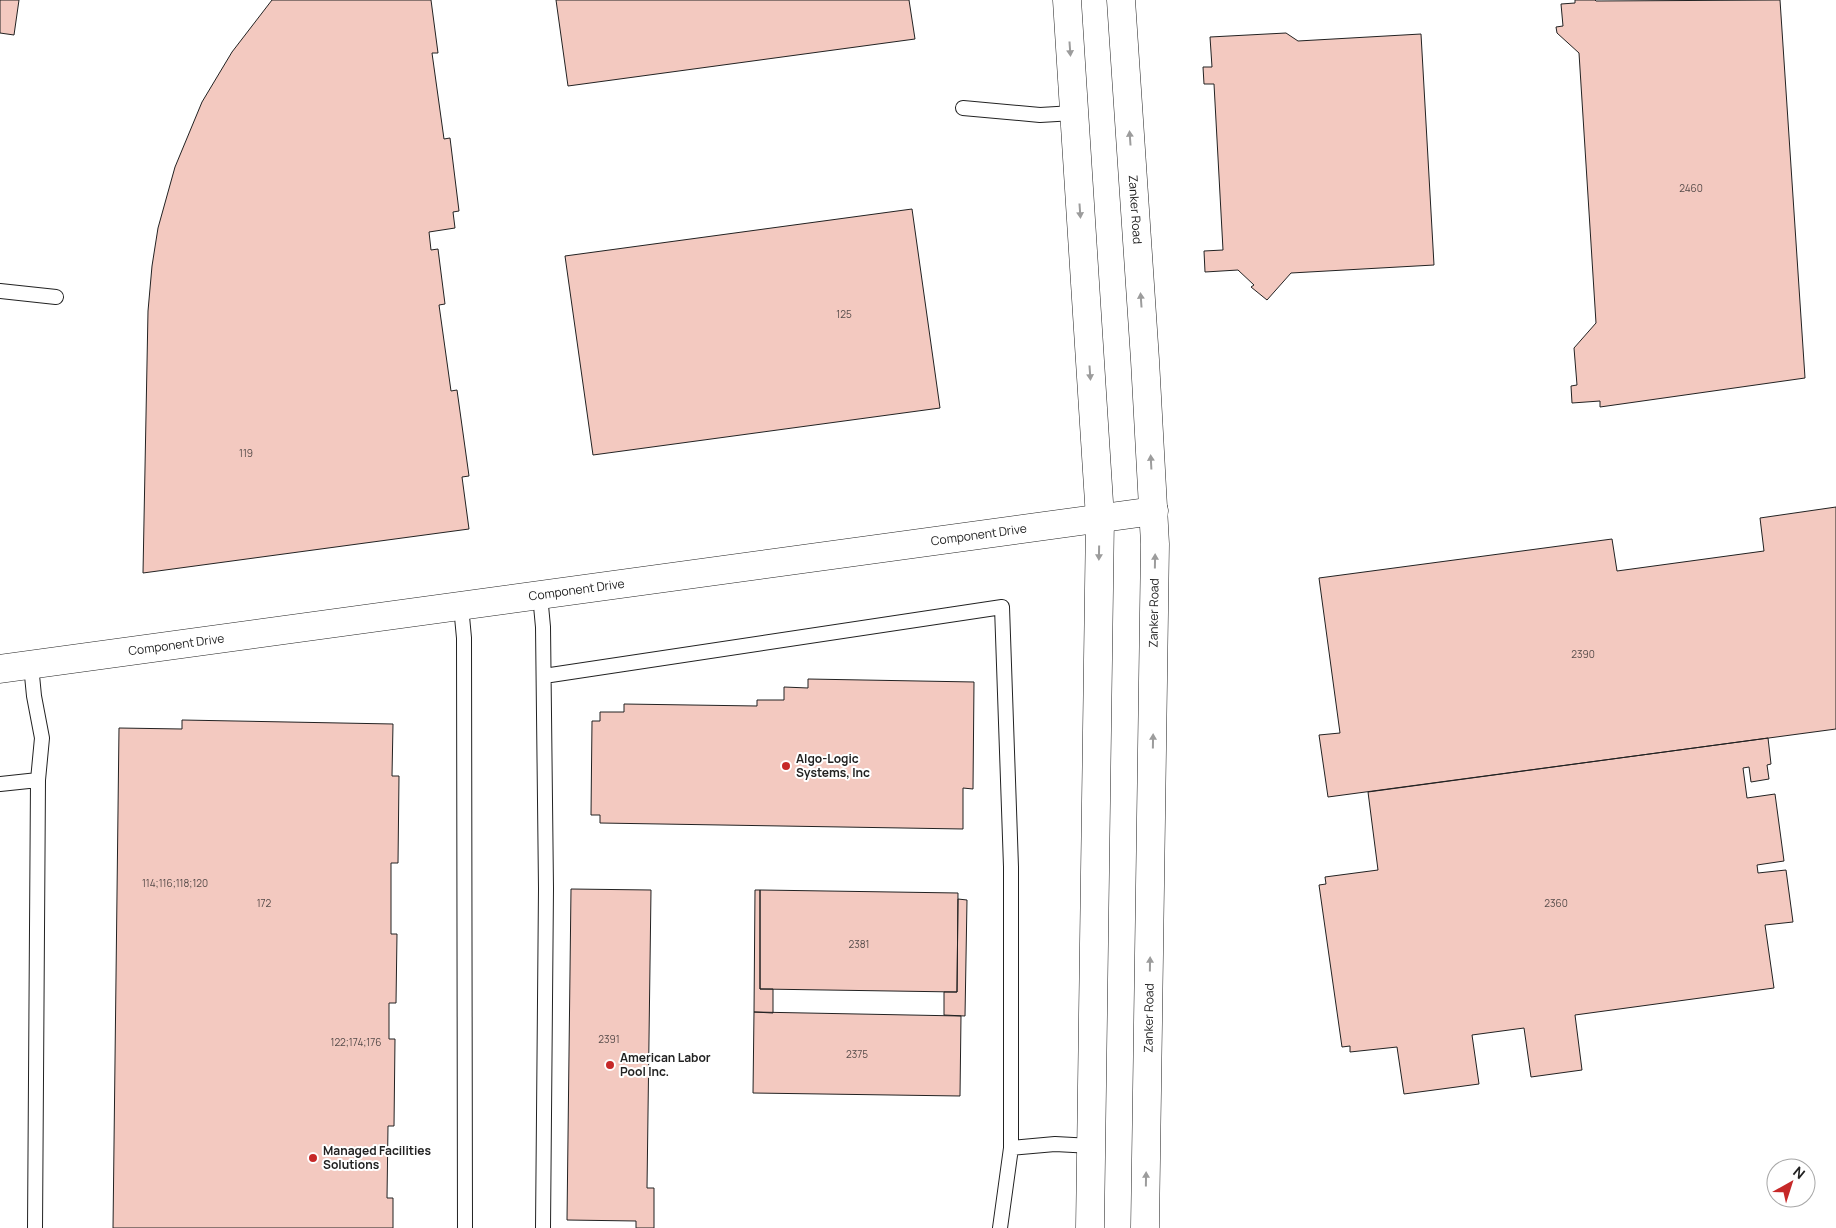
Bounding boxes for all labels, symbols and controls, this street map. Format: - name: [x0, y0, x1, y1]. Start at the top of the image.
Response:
- one-way arrow: [1066, 41, 1074, 57]
- one-way arrow: [1126, 130, 1134, 146]
- street label: Zanker Road: [1125, 174, 1146, 245]
- house number: 2460: [1679, 181, 1703, 195]
- one-way arrow: [1076, 203, 1084, 219]
- one-way arrow: [1136, 292, 1144, 308]
- house number: 125: [836, 307, 852, 321]
- one-way arrow: [1087, 365, 1095, 381]
- house number: 119: [239, 446, 253, 460]
- one-way arrow: [1146, 454, 1154, 470]
- street label: Component Drive: [930, 520, 1028, 549]
- one-way arrow: [1095, 545, 1103, 561]
- one-way arrow: [1151, 553, 1159, 569]
- street label: Component Drive: [528, 575, 626, 605]
- street label: Zanker Road: [1144, 578, 1163, 648]
- street label: Component Drive: [127, 629, 225, 659]
- house number: 2390: [1571, 647, 1595, 661]
- one-way arrow: [1149, 733, 1157, 749]
- place label: Algo-Logic Systems, Inc: [796, 750, 870, 781]
- marker: Algo-Logic Systems, Inc: [780, 760, 792, 772]
- house number: 114;116;118;120: [142, 876, 208, 890]
- house number: 172: [257, 896, 272, 910]
- house number: 2360: [1544, 896, 1568, 910]
- house number: 2381: [849, 937, 869, 951]
- one-way arrow: [1146, 956, 1154, 972]
- street label: Zanker Road: [1139, 983, 1158, 1053]
- house number: 2391: [598, 1032, 620, 1046]
- house number: 122;174;176: [331, 1035, 381, 1049]
- house number: 2375: [846, 1047, 868, 1061]
- place label: American Labor Pool Inc.: [620, 1049, 711, 1080]
- marker: American Labor Pool Inc.: [604, 1059, 616, 1071]
- place label: Managed Facilities Solutions: [323, 1142, 432, 1173]
- marker: Managed Facilities Solutions: [307, 1152, 319, 1164]
- north arrow: [1766, 1158, 1816, 1208]
- text: N: [1790, 1162, 1809, 1183]
- one-way arrow: [1142, 1171, 1150, 1187]

